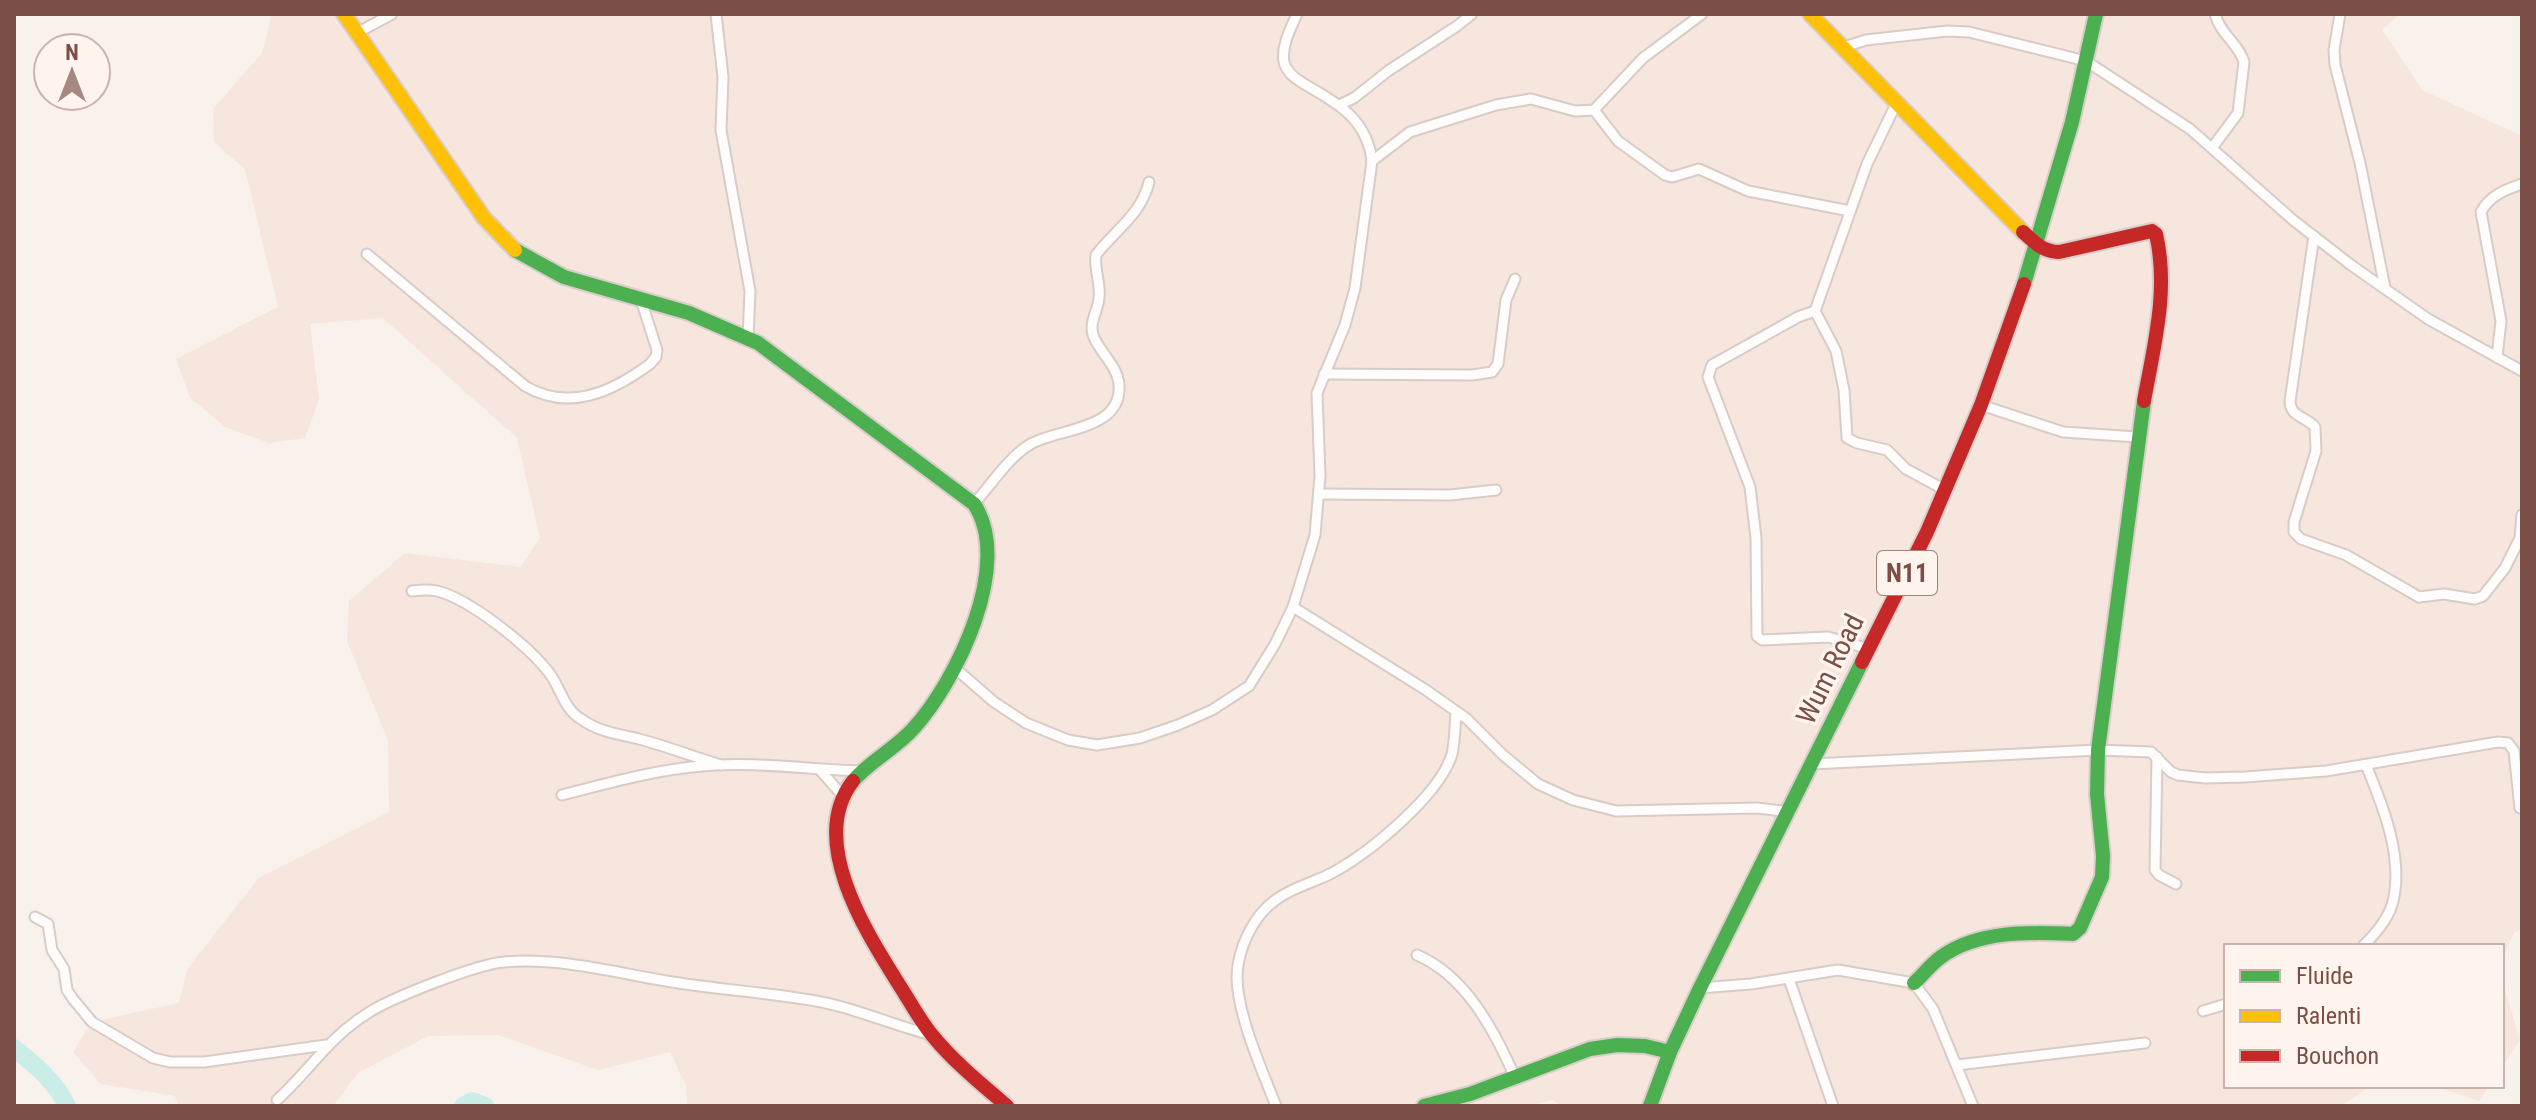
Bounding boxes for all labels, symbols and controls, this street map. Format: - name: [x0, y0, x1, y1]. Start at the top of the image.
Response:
- north arrow: [32, 32, 112, 112]
- text: N: [65, 40, 79, 65]
- road number: N11: [1877, 551, 1937, 595]
- street label: Wum Road: [1789, 609, 1871, 729]
- legend: [2224, 944, 2504, 1088]
- text: Fluide: [2296, 962, 2353, 990]
- text: Ralenti: [2296, 1002, 2361, 1030]
- text: Bouchon: [2296, 1042, 2379, 1070]

